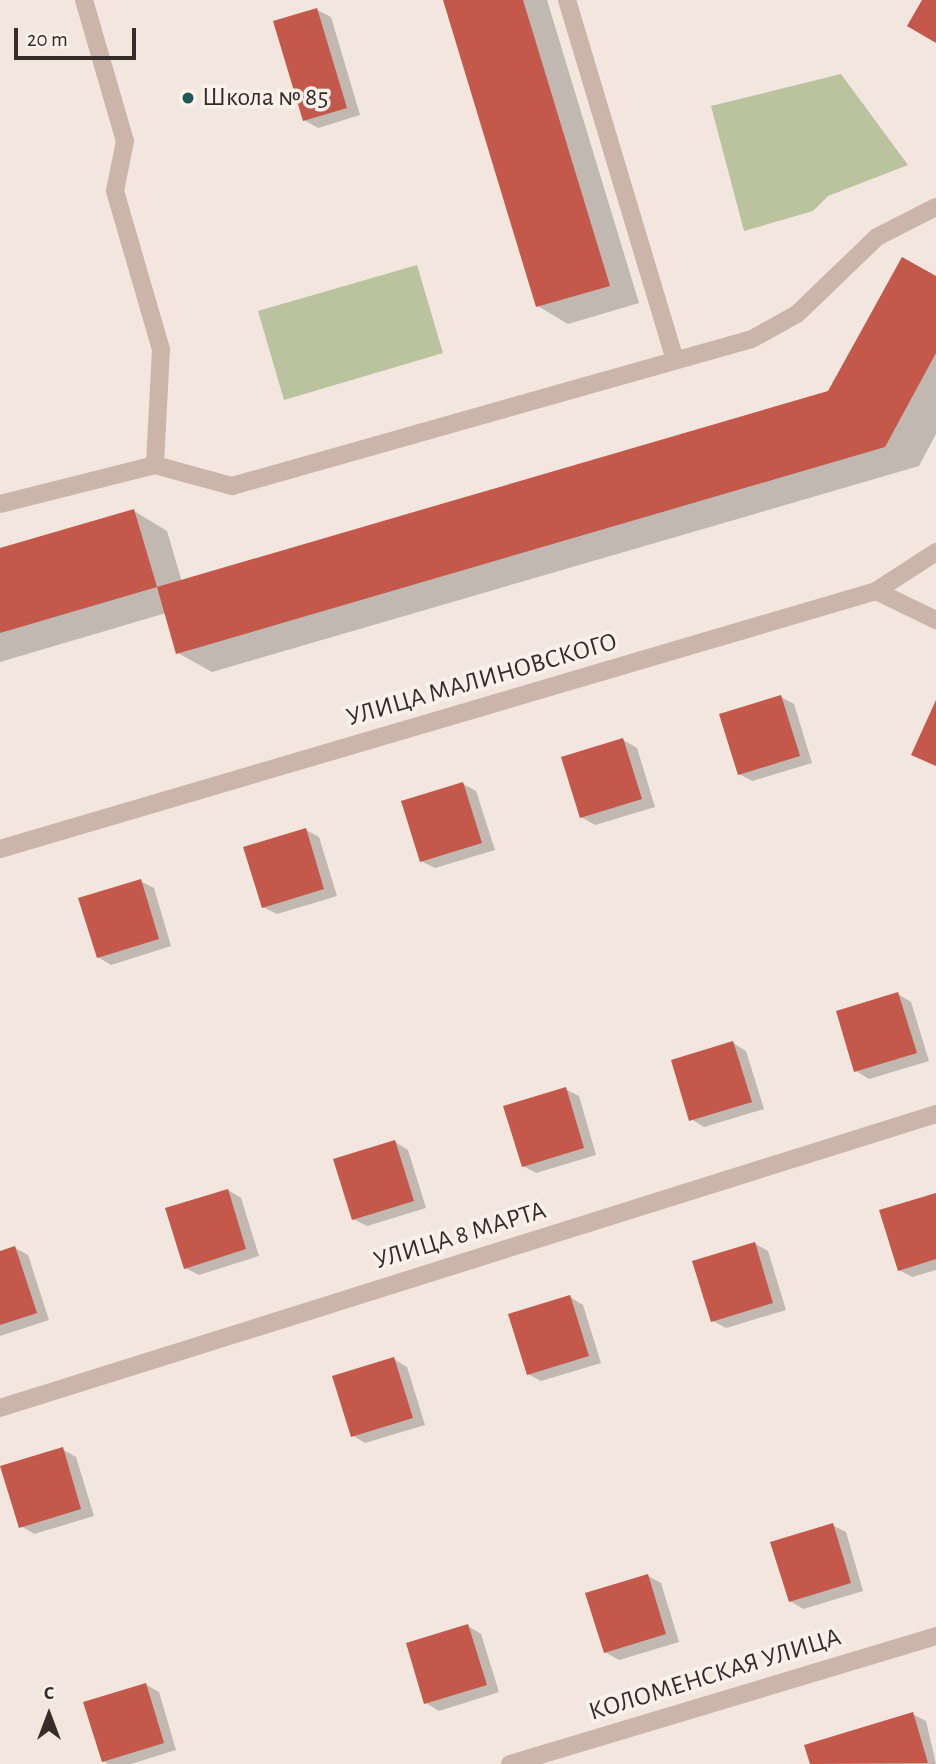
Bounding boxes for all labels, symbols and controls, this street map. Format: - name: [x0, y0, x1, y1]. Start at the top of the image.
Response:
- scale bar: [18, 14, 140, 58]
- text: 20 m: [27, 29, 68, 50]
- place label: Школа № 85: [202, 82, 328, 114]
- marker: Школа № 85: [180, 90, 196, 106]
- street label: УЛИЦА МАЛИНОВСКОГО: [343, 626, 621, 734]
- street label: УЛИЦА 8 МАРТА: [370, 1195, 550, 1277]
- street label: КОЛОМЕНСКАЯ УЛИЦА: [585, 1622, 845, 1728]
- north arrow: [14, 1680, 84, 1750]
- text: С: [44, 1684, 54, 1703]

